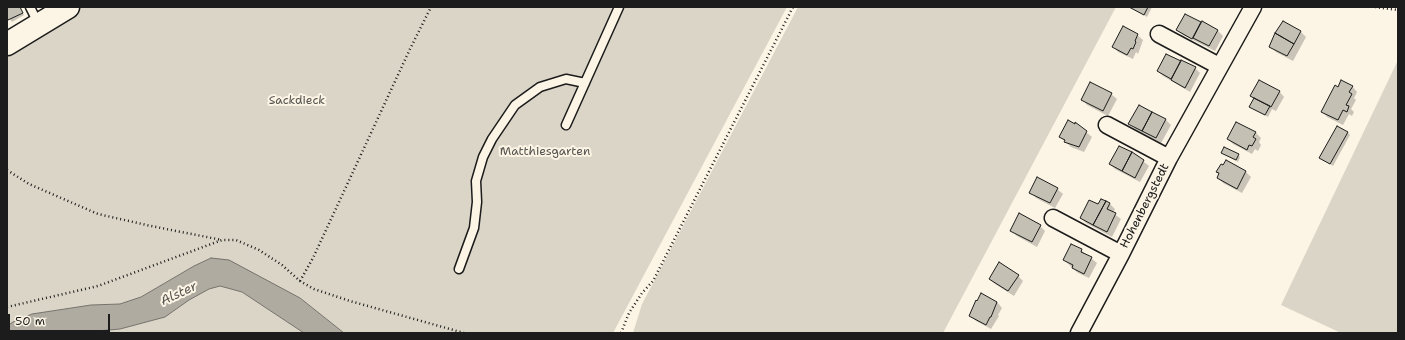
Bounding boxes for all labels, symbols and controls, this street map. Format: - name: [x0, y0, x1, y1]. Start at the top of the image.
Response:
- park label: Sackdieck: [269, 94, 325, 108]
- park label: Matthiesgarten: [500, 145, 590, 159]
- street label: Hohenbergstedt: [1117, 161, 1173, 251]
- water label: Alster: [158, 279, 200, 309]
- scale bar: [10, 306, 112, 332]
- text: 50 m: [15, 313, 45, 329]

